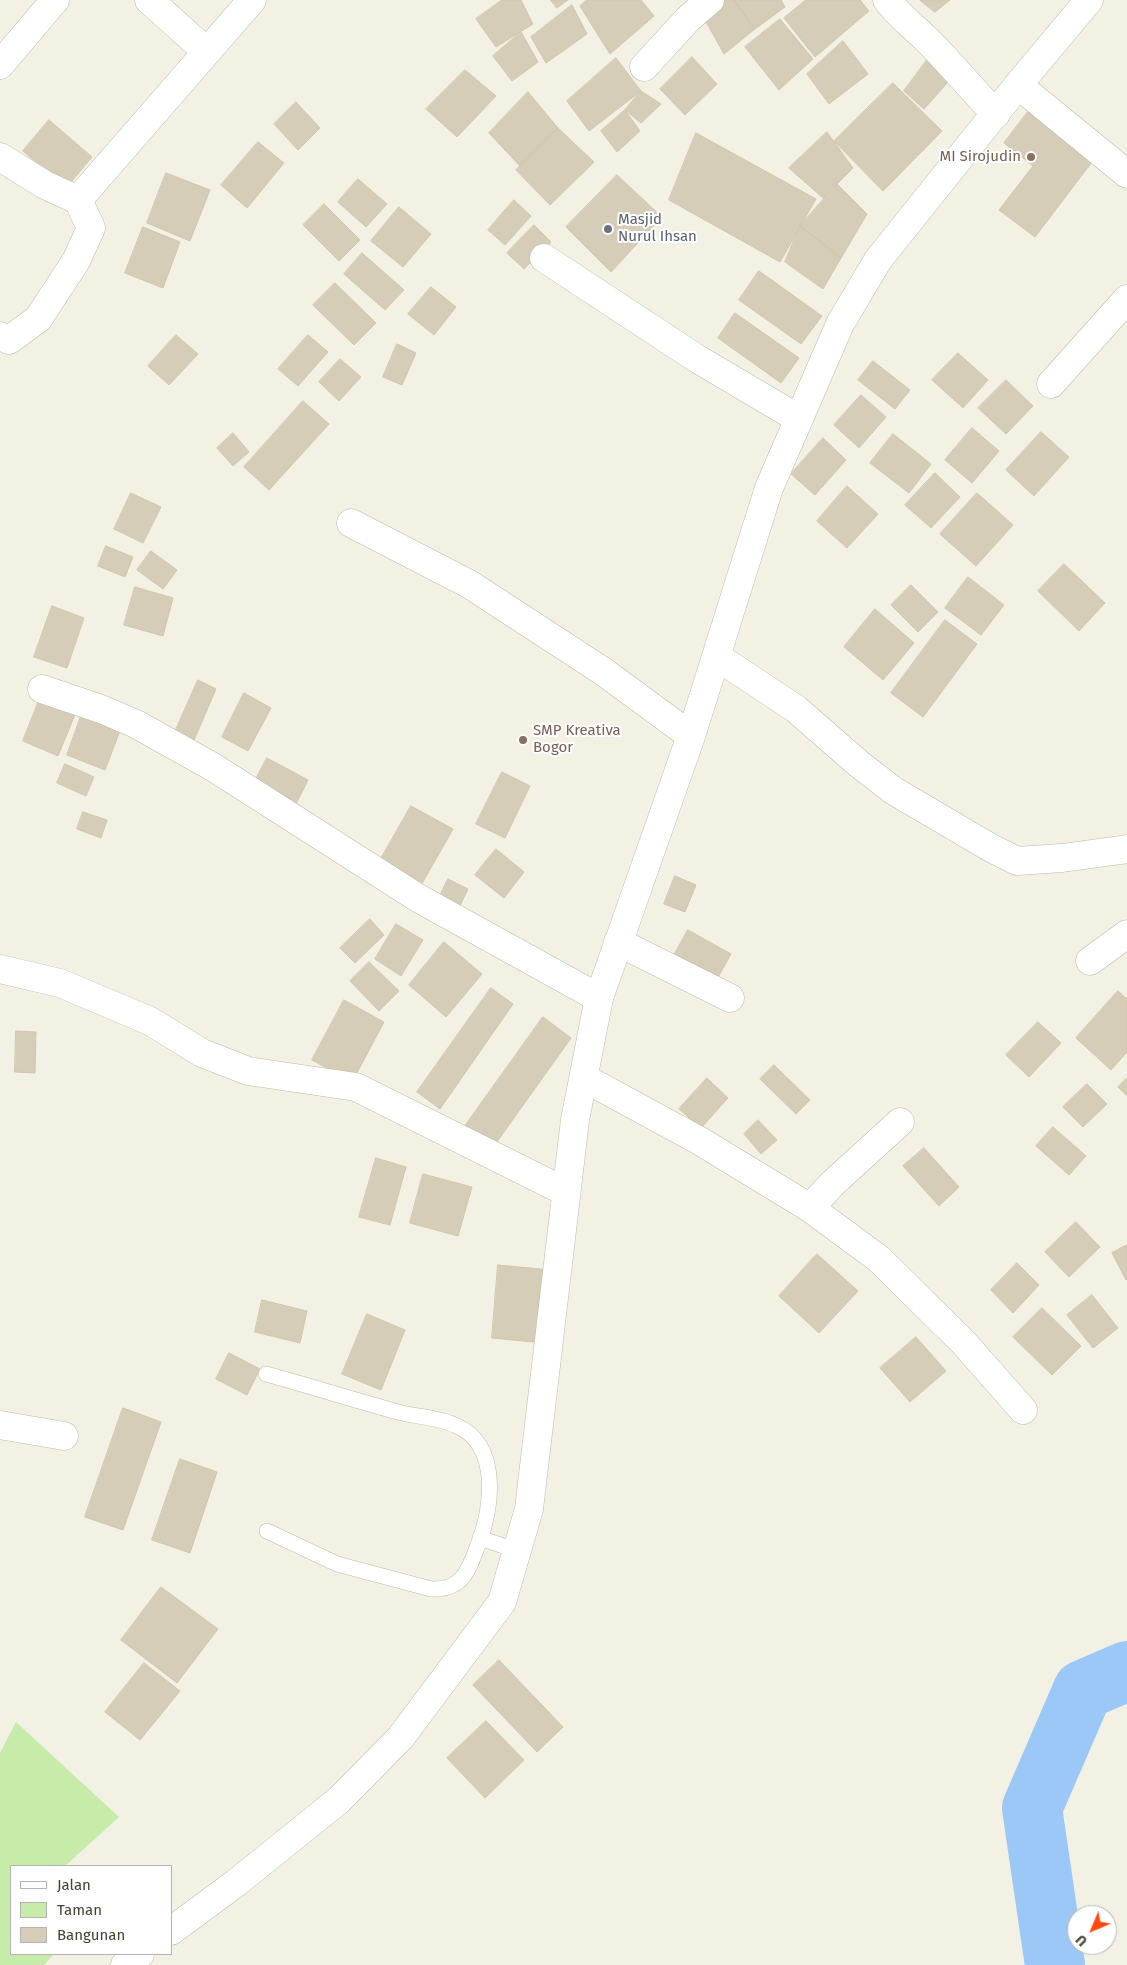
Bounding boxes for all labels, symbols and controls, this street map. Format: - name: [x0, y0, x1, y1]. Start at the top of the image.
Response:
- place label: MI Sirojudin: [940, 148, 1021, 166]
- marker: MI Sirojudin: [1025, 151, 1037, 163]
- place label: Masjid Nurul Ihsan: [618, 211, 697, 246]
- marker: Masjid Nurul Ihsan: [602, 223, 614, 235]
- place label: SMP Kreativa Bogor: [533, 722, 621, 757]
- marker: SMP Kreativa Bogor: [517, 734, 529, 746]
- legend: [10, 1865, 172, 1955]
- text: Jalan: [57, 1876, 91, 1894]
- text: Taman: [57, 1901, 102, 1919]
- north arrow: [1067, 1905, 1117, 1955]
- text: Bangunan: [57, 1926, 125, 1944]
- text: U: [1073, 1931, 1091, 1949]

